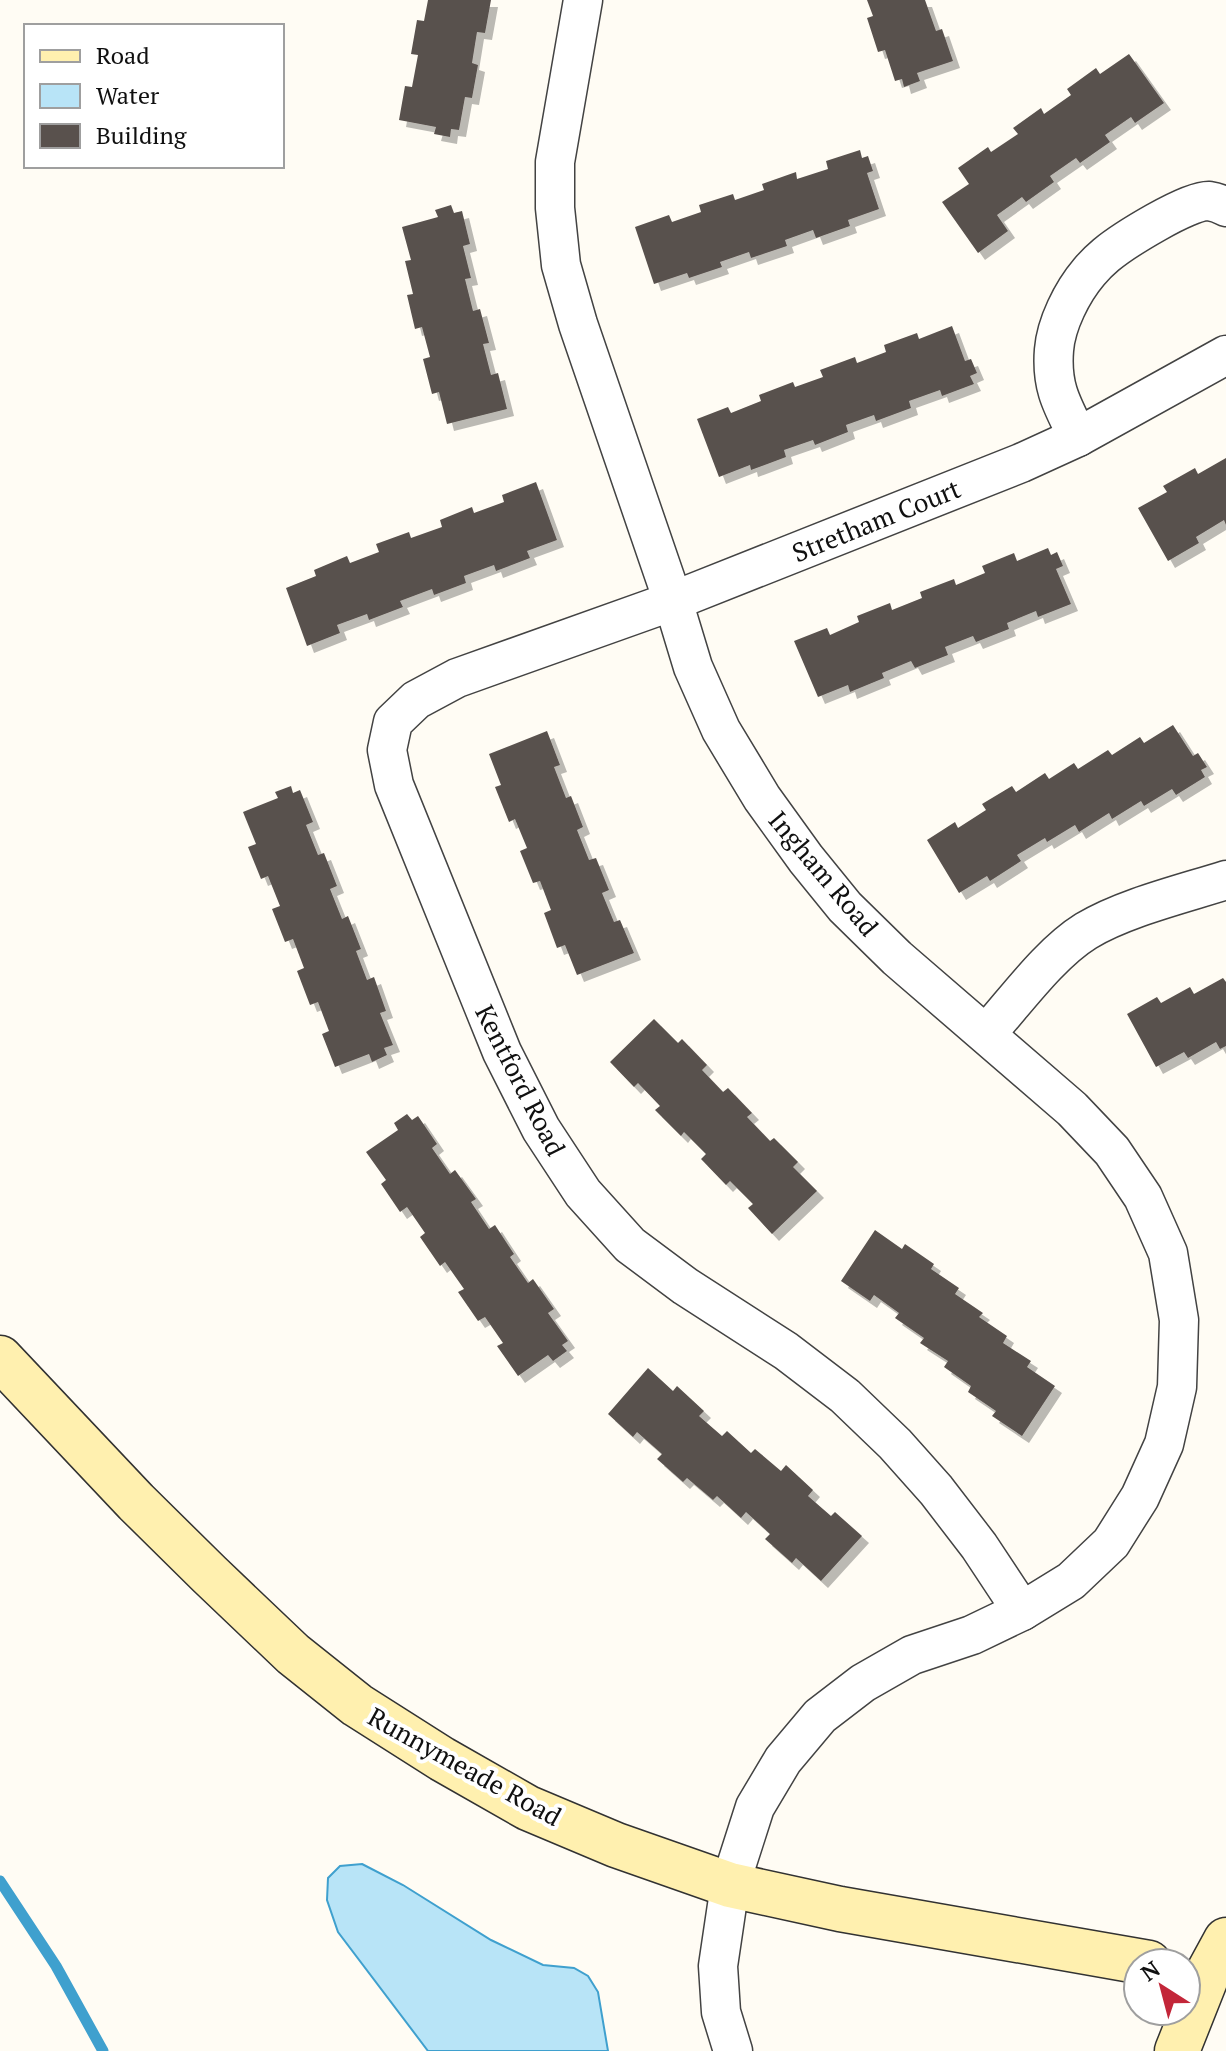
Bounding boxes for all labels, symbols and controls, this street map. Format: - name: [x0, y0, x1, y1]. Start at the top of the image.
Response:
- legend: [24, 24, 284, 168]
- text: Road: [96, 39, 150, 71]
- text: Water: [96, 79, 160, 111]
- text: Building: [96, 119, 187, 151]
- street label: Stretham Court: [787, 471, 965, 569]
- street label: Ingham Road: [762, 803, 886, 943]
- street label: Kentford Road: [468, 999, 574, 1161]
- street label: Runnymeade Road: [362, 1699, 568, 1833]
- north arrow: [1122, 1947, 1202, 2027]
- text: N: [1135, 1954, 1165, 1987]

